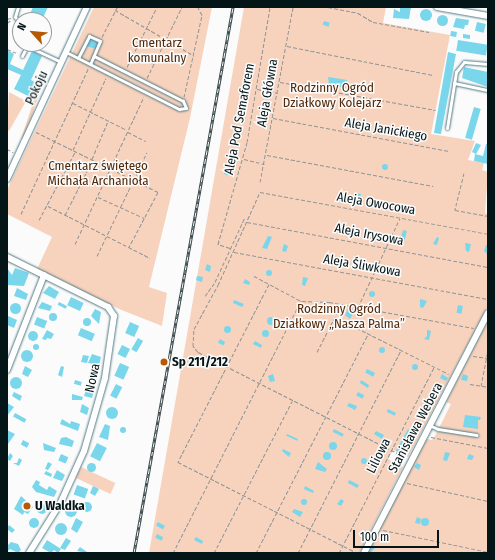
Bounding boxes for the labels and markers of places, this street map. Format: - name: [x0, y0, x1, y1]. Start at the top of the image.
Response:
- place label: Sp 211/212: [172, 354, 228, 370]
- marker: Sp 211/212: [159, 357, 169, 367]
- place label: U Waldka: [35, 498, 85, 514]
- marker: U Waldka: [22, 501, 32, 511]

